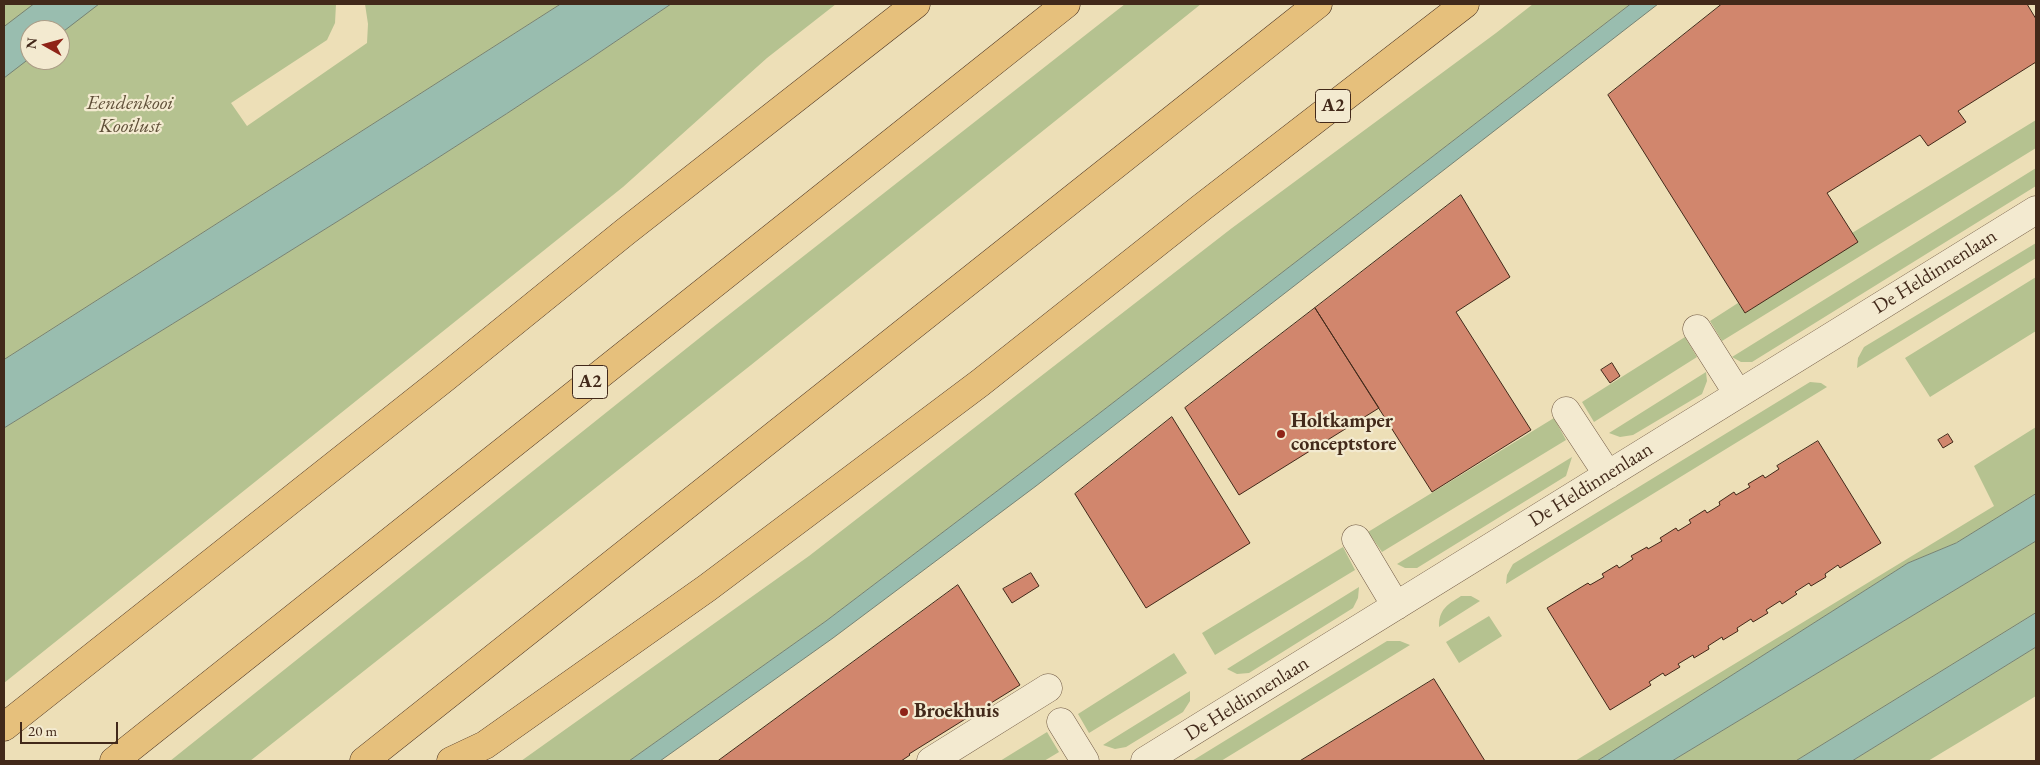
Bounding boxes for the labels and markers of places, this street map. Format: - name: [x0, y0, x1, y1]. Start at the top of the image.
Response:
- place label: Holtkamper conceptstore: [1291, 410, 1397, 457]
- marker: Holtkamper conceptstore: [1275, 428, 1287, 440]
- place label: Broekhuis: [914, 700, 999, 724]
- marker: Broekhuis: [898, 706, 910, 718]

